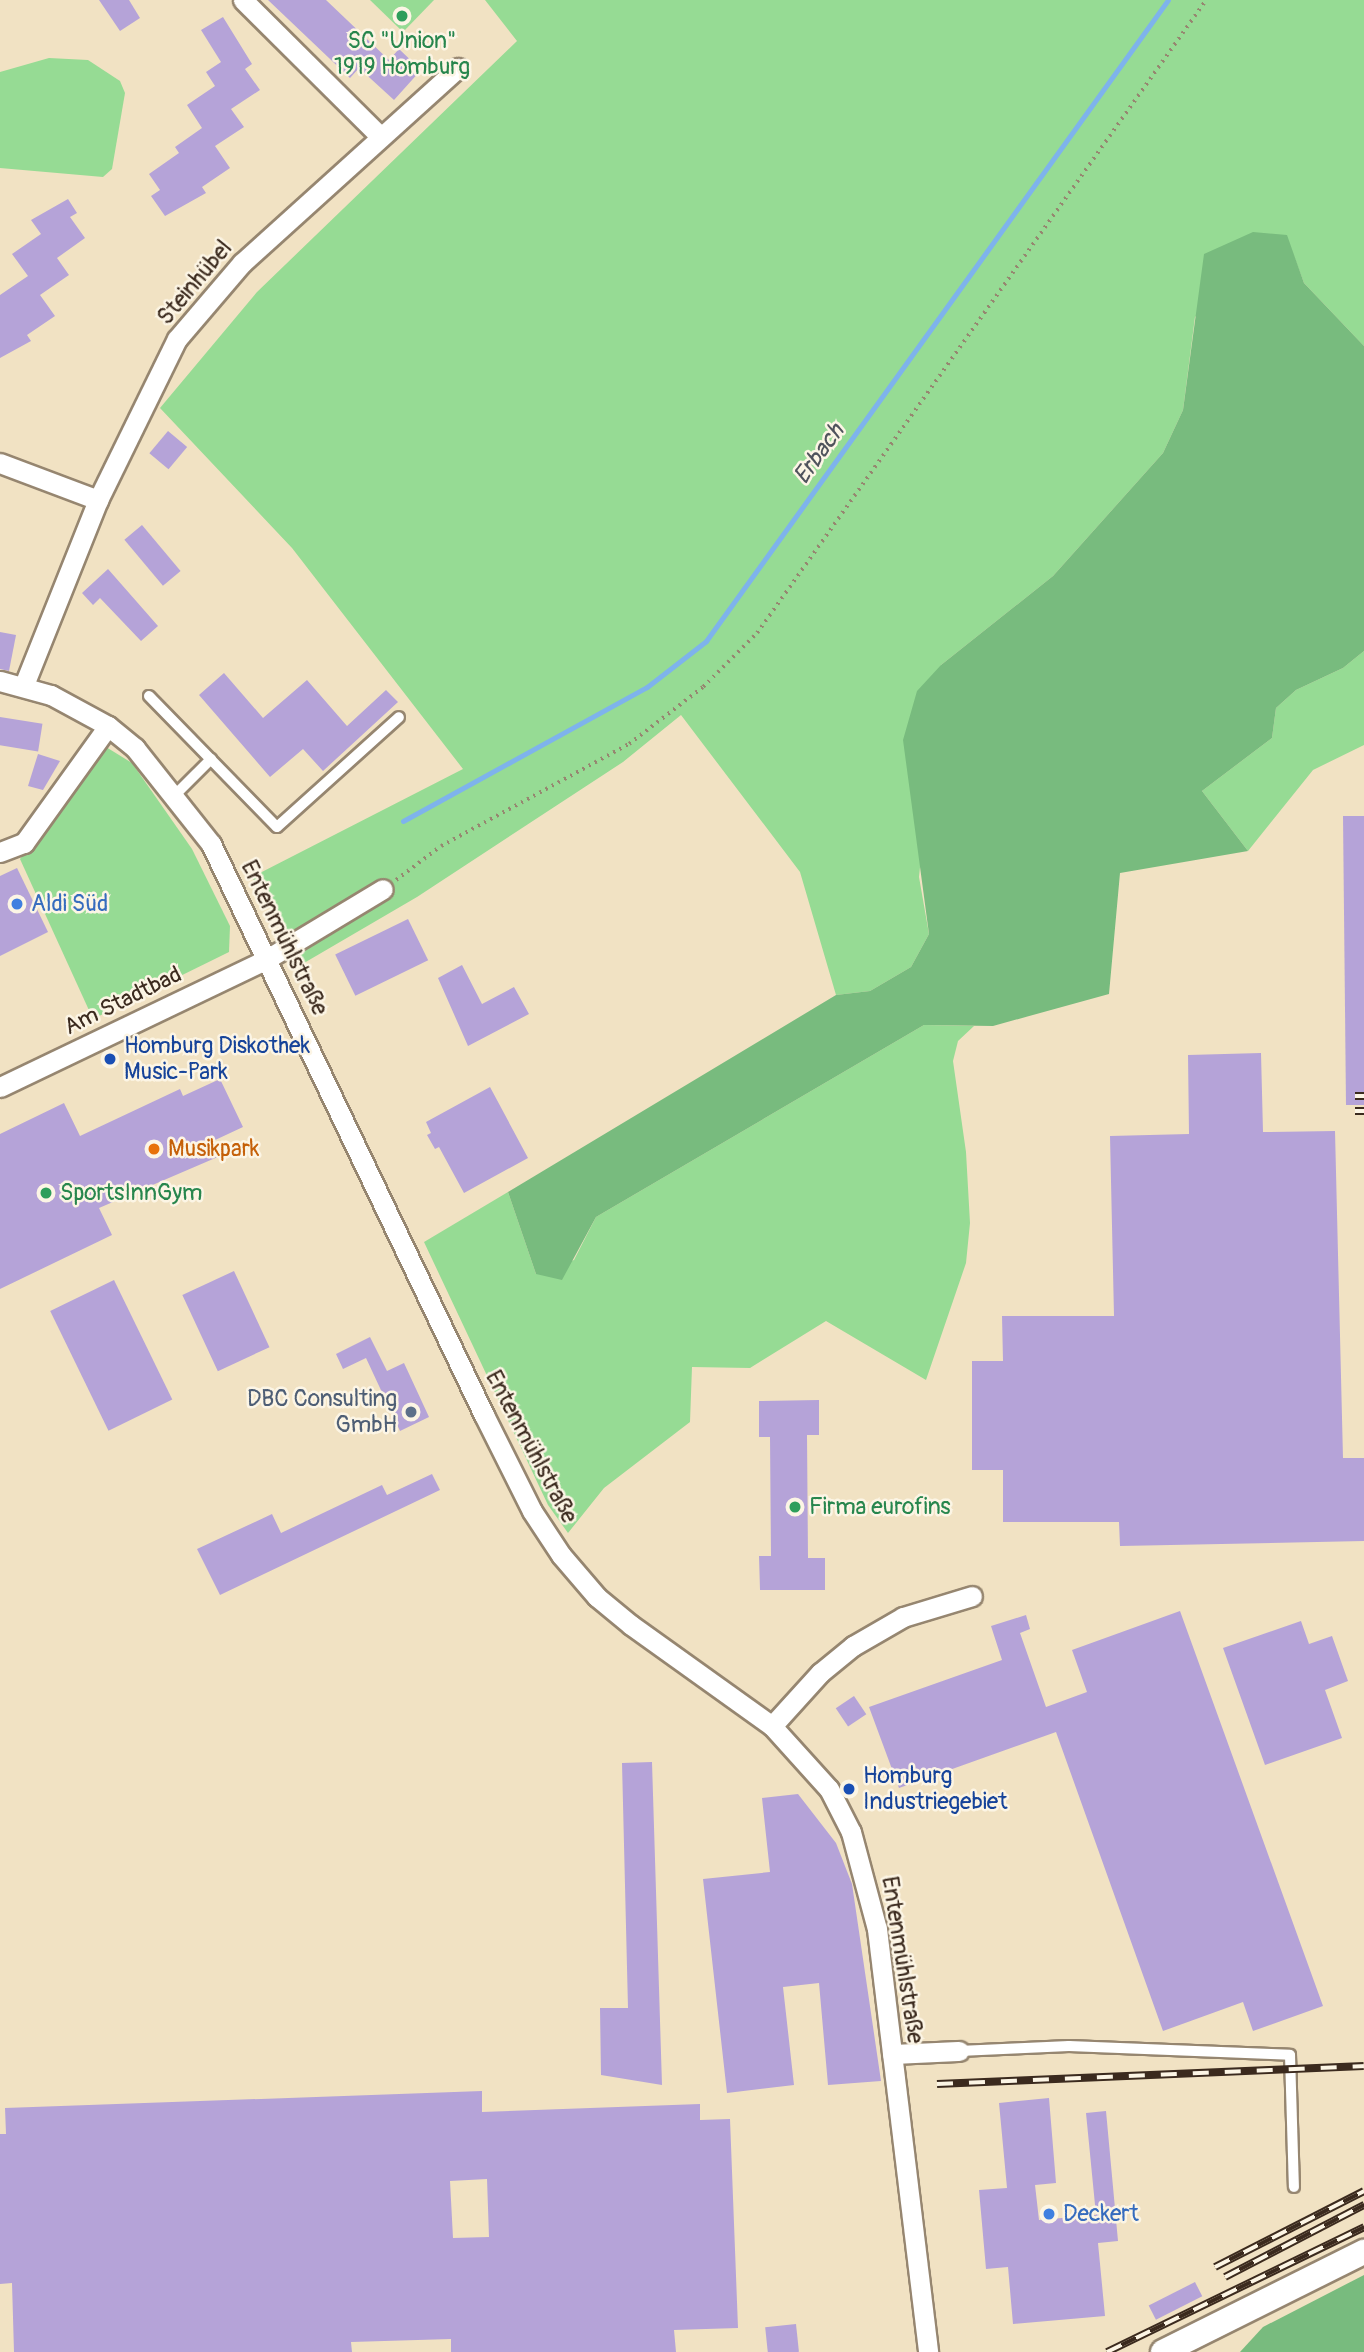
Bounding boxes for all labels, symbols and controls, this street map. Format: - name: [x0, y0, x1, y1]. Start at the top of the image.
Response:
- marker: SC "Union" 1919 Homburg: [394, 8, 410, 24]
- place label: SC "Union" 1919 Homburg: [334, 27, 470, 81]
- street label: Steinhübel: [152, 235, 238, 331]
- water label: Erbach: [788, 418, 850, 490]
- street label: Entenmühlstraße: [235, 856, 333, 1020]
- place label: Aldi Süd: [31, 890, 108, 918]
- marker: Aldi Süd: [9, 896, 25, 912]
- street label: Am Stadtbad: [60, 961, 186, 1041]
- place label: Homburg Diskothek Music-Park: [124, 1032, 310, 1086]
- marker: Homburg Diskothek Music-Park: [102, 1051, 118, 1067]
- place label: Musikpark: [168, 1135, 259, 1163]
- marker: Musikpark: [146, 1141, 162, 1157]
- place label: SportsInnGym: [60, 1179, 202, 1207]
- marker: SportsInnGym: [38, 1185, 54, 1201]
- street label: Entenmühlstraße: [479, 1366, 583, 1528]
- place label: DBC Consulting GmbH: [247, 1385, 397, 1439]
- marker: DBC Consulting GmbH: [403, 1404, 419, 1420]
- place label: Firma eurofins: [809, 1493, 951, 1521]
- marker: Firma eurofins: [787, 1499, 803, 1515]
- place label: Homburg Industriegebiet: [863, 1762, 1007, 1816]
- marker: Homburg Industriegebiet: [841, 1781, 857, 1797]
- street label: Entenmühlstraße: [875, 1874, 929, 2046]
- place label: Deckert: [1063, 2200, 1139, 2228]
- marker: Deckert: [1041, 2206, 1057, 2222]

